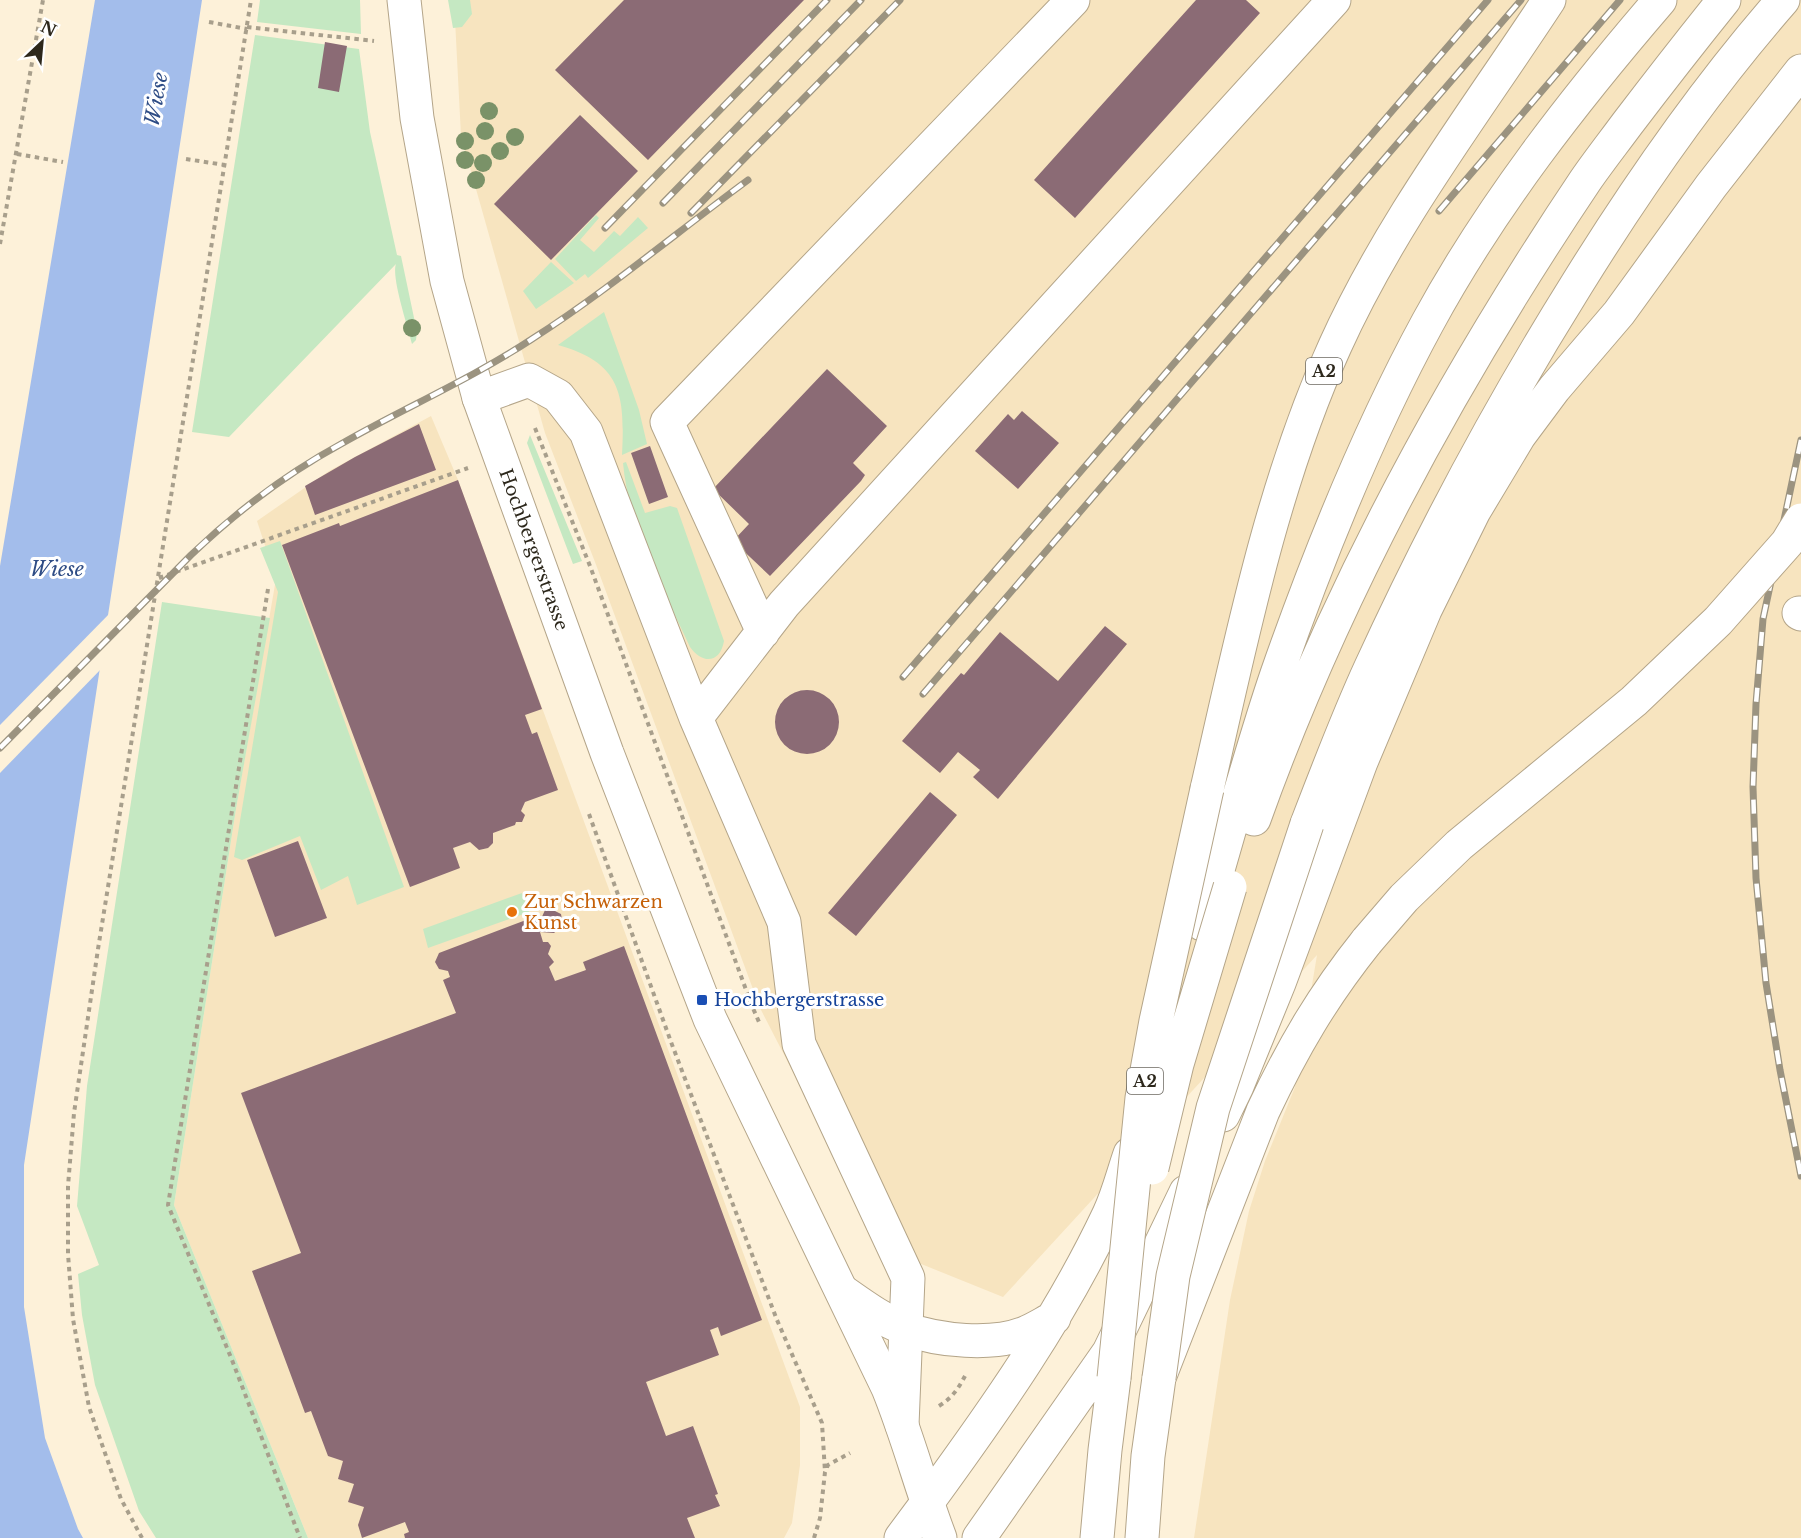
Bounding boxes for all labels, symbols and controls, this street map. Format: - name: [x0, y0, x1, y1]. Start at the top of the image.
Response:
- north arrow: [12, 12, 72, 72]
- text: N: [37, 16, 60, 41]
- water label: Wiese: [140, 70, 172, 128]
- road number: A2: [1306, 358, 1342, 384]
- street label: Hochbergerstrasse: [494, 466, 573, 634]
- water label: Wiese: [30, 557, 84, 581]
- place label: Zur Schwarzen Kunst: [524, 891, 663, 934]
- marker: Zur Schwarzen Kunst: [505, 905, 519, 919]
- place label: Hochbergerstrasse: [714, 989, 884, 1011]
- marker: Hochbergerstrasse: [695, 993, 709, 1007]
- road number: A2: [1127, 1068, 1163, 1094]

